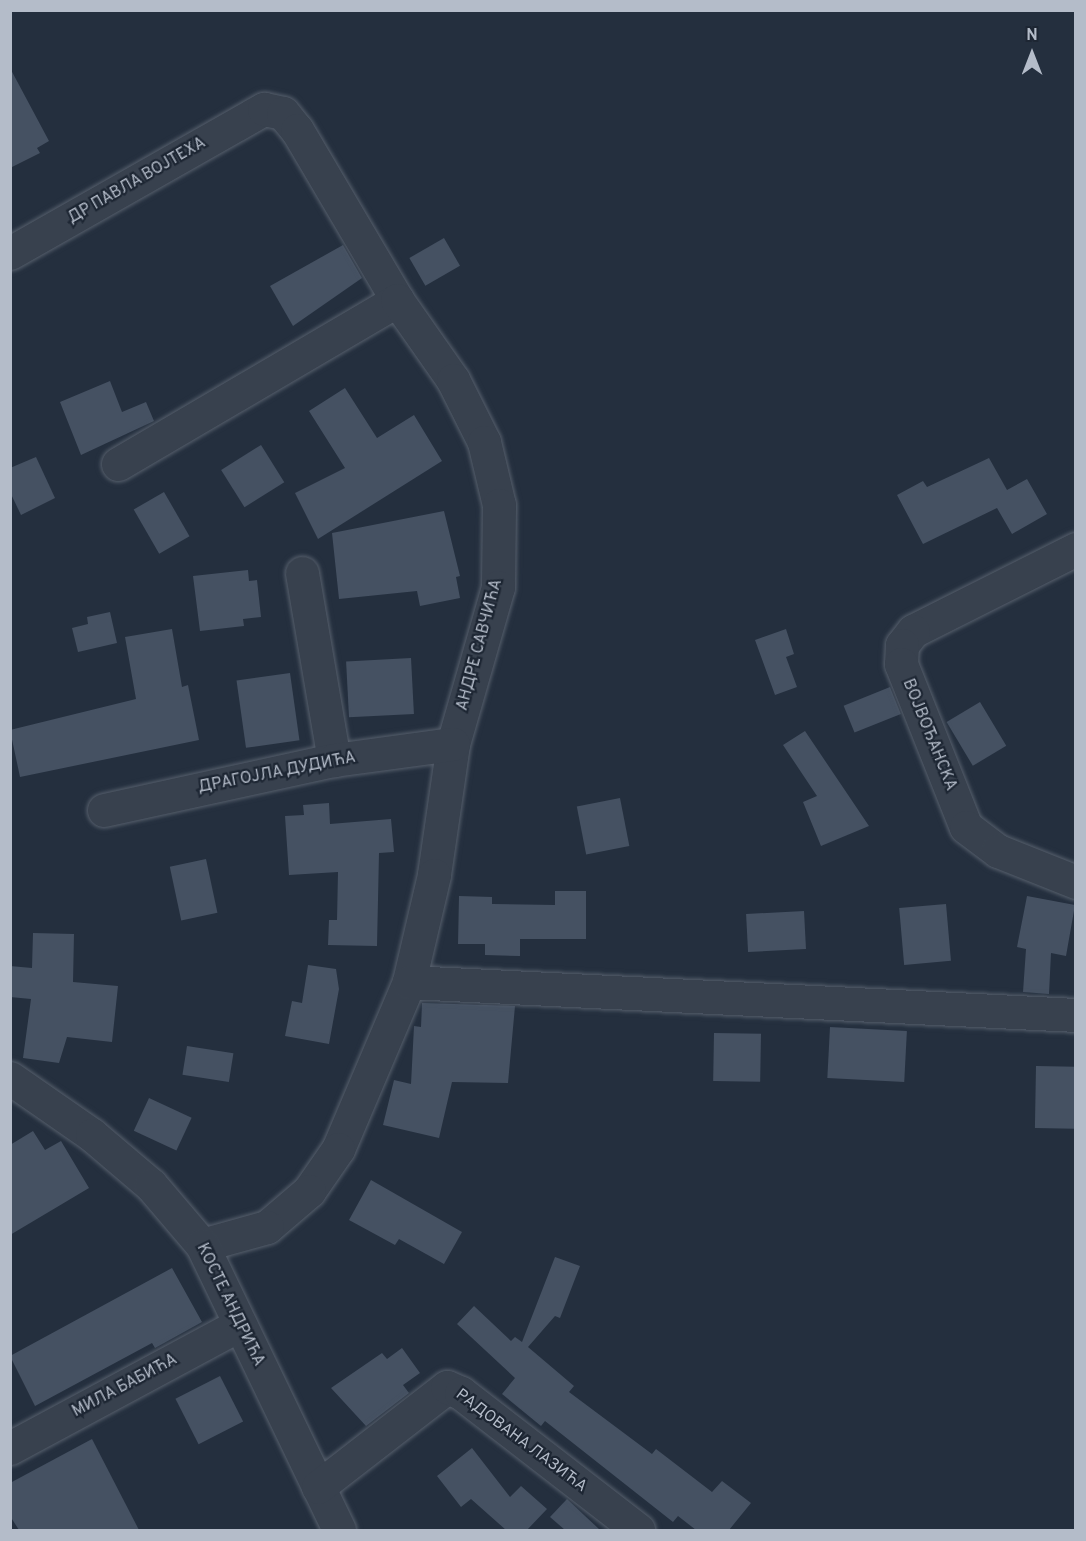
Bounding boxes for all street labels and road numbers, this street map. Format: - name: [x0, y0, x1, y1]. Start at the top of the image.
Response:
- street label: ДР ПАВЛА ВОЈТЕХА: [64, 134, 210, 228]
- street label: АНДРЕ САВЧИЋА: [453, 577, 507, 713]
- street label: ВОЈВОЂАНСКА: [898, 676, 960, 794]
- street label: ДРАГОЈЛА ДУДИЋА: [196, 748, 358, 798]
- street label: КОСТЕ АНДРИЋА: [192, 1240, 268, 1370]
- street label: МИЛА БАБИЋА: [69, 1350, 181, 1422]
- street label: РАДОВАНА ЛАЗИЋА: [451, 1385, 591, 1497]

